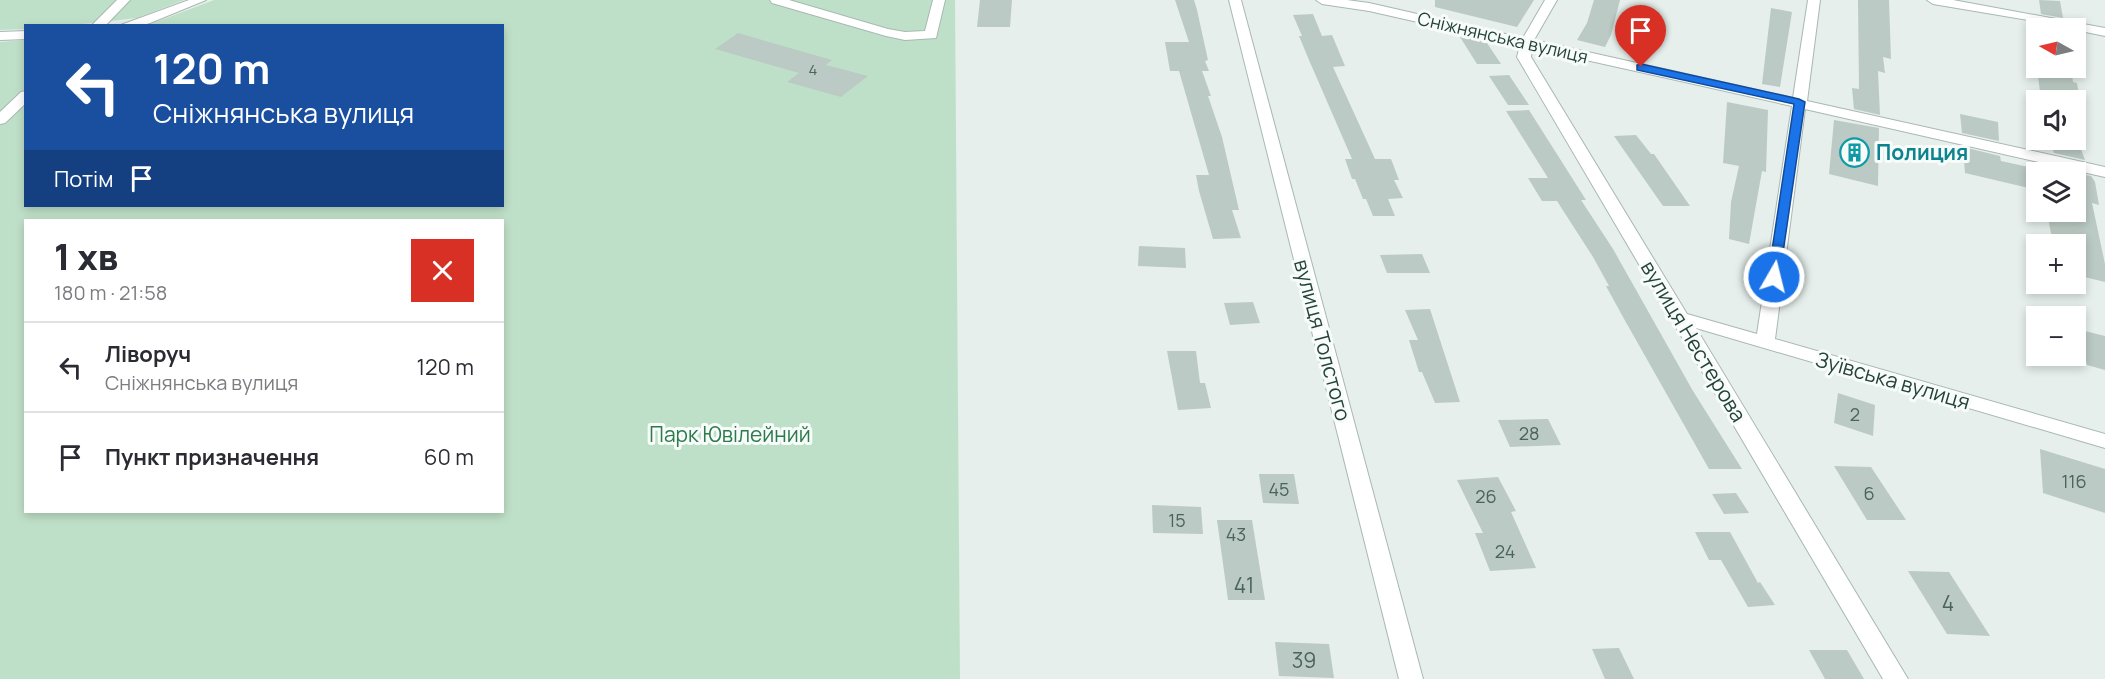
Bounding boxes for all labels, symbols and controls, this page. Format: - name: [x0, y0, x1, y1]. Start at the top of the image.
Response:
- pin: [1615, 5, 1666, 67]
- street label: Сніжнянська вулиця: [1415, 6, 1591, 68]
- icon: arrive: [1624, 14, 1657, 47]
- north arrow: [2026, 18, 2086, 78]
- map controls: [2026, 18, 2086, 366]
- text: 120 m: [153, 39, 270, 97]
- icon: left: [54, 48, 132, 126]
- house number: 4: [809, 59, 818, 80]
- button: sound: [2026, 90, 2086, 150]
- text: Сніжнянська вулиця: [153, 94, 414, 131]
- building icon: Полиция: [1839, 136, 1871, 168]
- place label: Полиция: [1876, 138, 1968, 166]
- icon: arrive: [125, 162, 158, 195]
- button: layers: [2026, 162, 2086, 222]
- text: Потім: [54, 164, 113, 194]
- text: 1 хв: [54, 232, 118, 281]
- button: +: [2026, 234, 2086, 294]
- button: close: [411, 239, 474, 302]
- position arrow: [1742, 245, 1806, 309]
- street label: вулиця Нестерова: [1635, 255, 1753, 427]
- street label: вулиця Толстого: [1288, 256, 1358, 424]
- text: 180 m · 21:58: [54, 279, 167, 306]
- button: −: [2026, 306, 2086, 366]
- text: Ліворуч: [105, 339, 191, 369]
- street label: Зуївська вулиця: [1813, 345, 1973, 415]
- icon: left: [54, 351, 87, 384]
- text: 120 m: [416, 352, 474, 382]
- text: Сніжнянська вулиця: [105, 369, 298, 396]
- house number: 2: [1850, 402, 1860, 426]
- park label: Парк Ювілейний: [649, 420, 811, 448]
- house number: 28: [1519, 421, 1539, 445]
- icon: arrive: [54, 441, 87, 474]
- text: Пункт призначення: [105, 442, 319, 472]
- text: 60 m: [424, 442, 474, 472]
- house number: 116: [2061, 469, 2087, 493]
- house number: 45: [1268, 477, 1290, 501]
- house number: 6: [1863, 481, 1875, 505]
- house number: 26: [1475, 484, 1497, 508]
- house number: 15: [1168, 508, 1186, 532]
- house number: 43: [1226, 522, 1246, 546]
- house number: 24: [1495, 539, 1515, 563]
- house number: 41: [1234, 571, 1254, 599]
- house number: 4: [1942, 589, 1954, 617]
- house number: 39: [1292, 646, 1316, 674]

